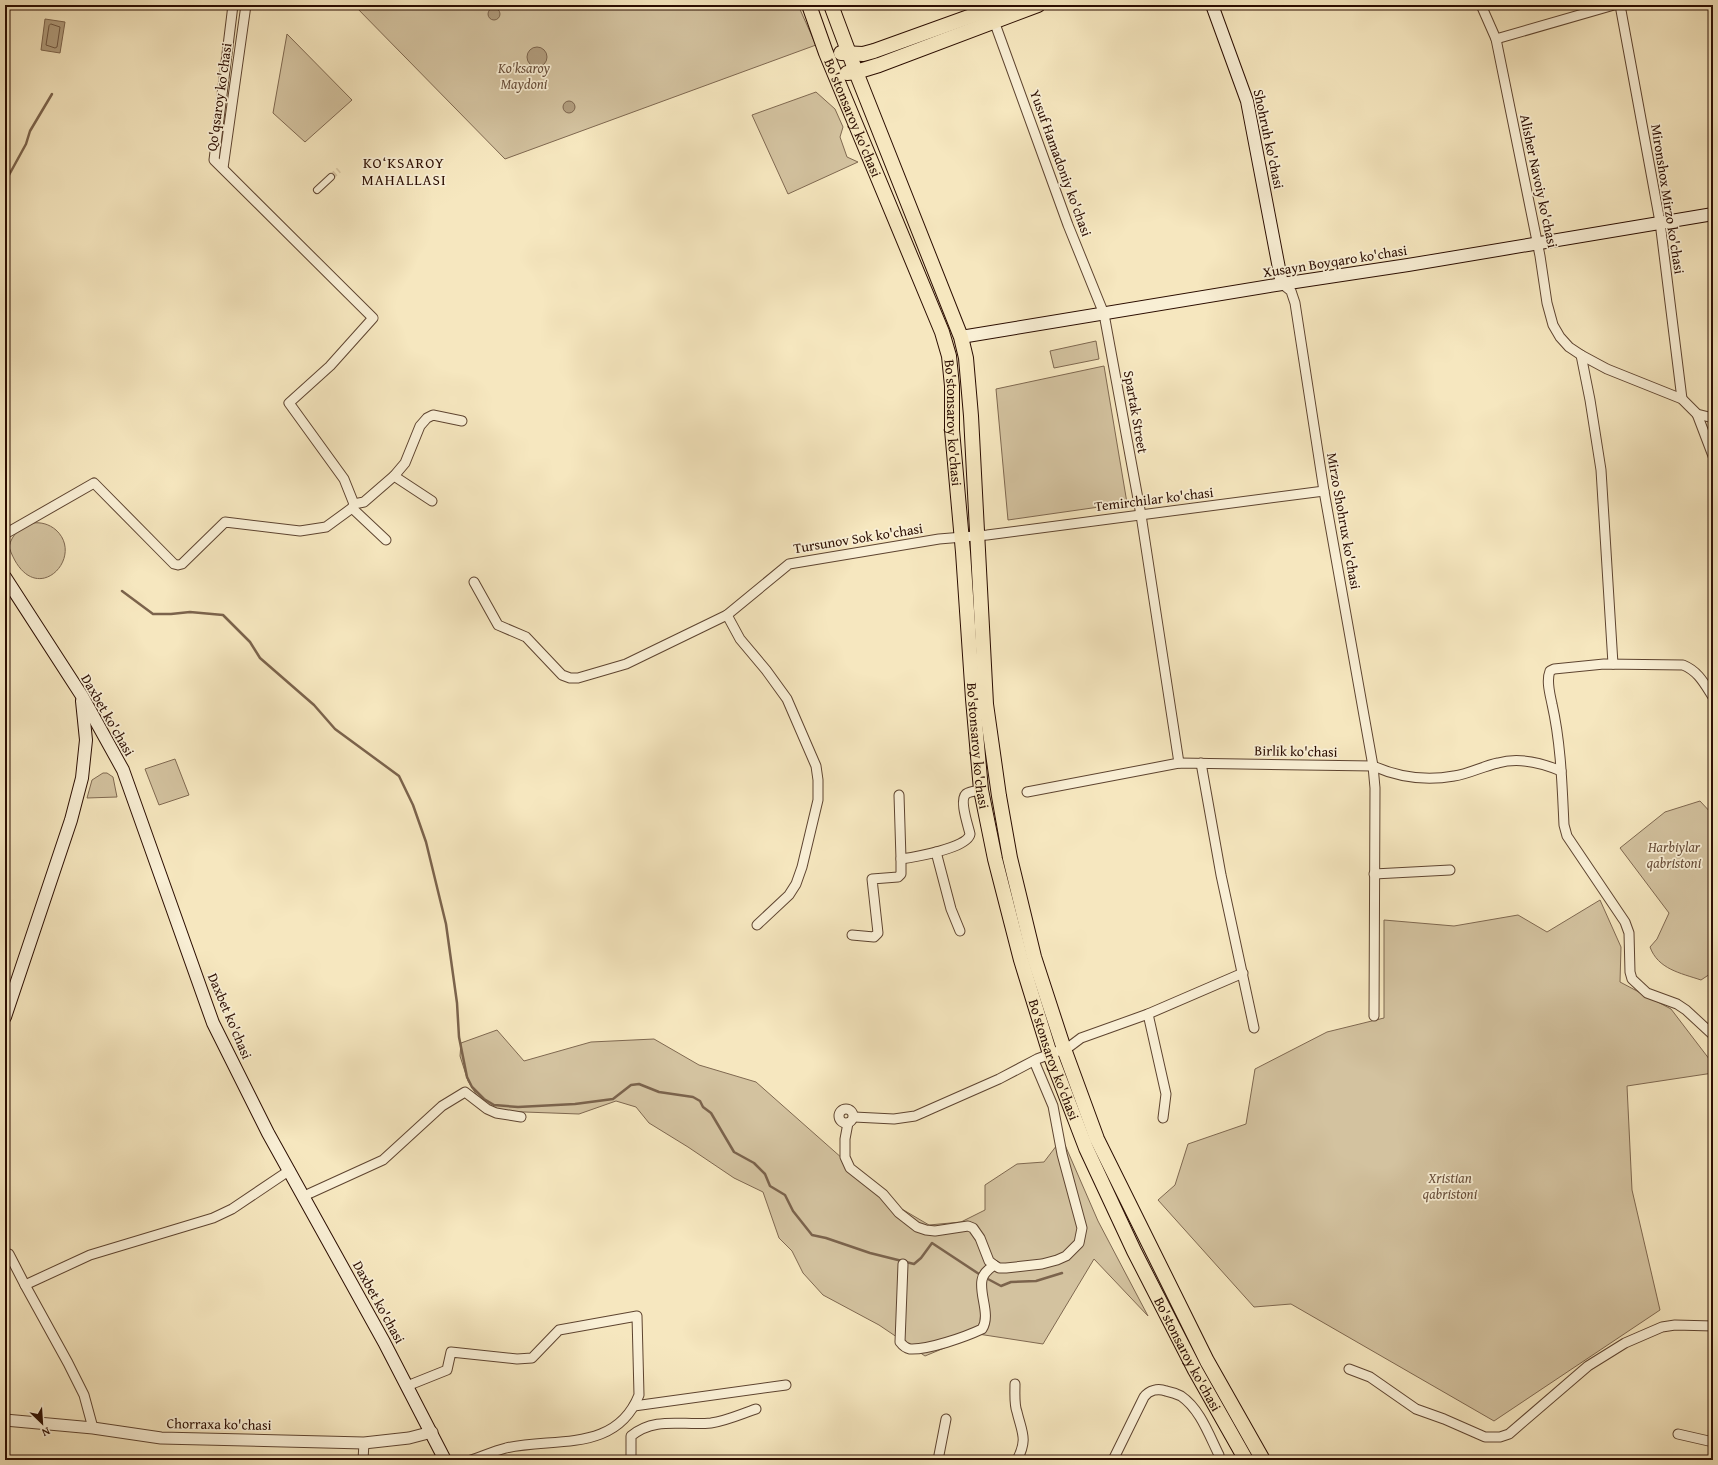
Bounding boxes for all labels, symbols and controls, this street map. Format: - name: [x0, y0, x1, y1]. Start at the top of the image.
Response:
- street label: Qo'qsaroy ko'chasi: [202, 42, 237, 152]
- street label: Bo'stonsaroy ko'chasi: [819, 55, 887, 180]
- park label: Ko'ksaroy Maydoni: [497, 58, 551, 94]
- street label: Yusuf Hamadoniy ko'chasi: [1025, 87, 1097, 239]
- street label: Shohruh ko'chasi: [1249, 87, 1289, 191]
- street label: Alisher Navoiy ko'chasi: [1515, 112, 1563, 250]
- street label: Mironshox Mirzo ko'chasi: [1646, 123, 1690, 275]
- district label: KO‘KSAROY MAHALLASI: [361, 152, 447, 190]
- street label: Xusayn Boyqaro ko'chasi: [1261, 240, 1409, 282]
- street label: Bo'stonsaroy ko'chasi: [939, 358, 967, 487]
- street label: Spartak Street: [1119, 369, 1153, 455]
- street label: Mirzo Shohrux ko'chasi: [1322, 451, 1366, 591]
- street label: Temirchilar ko'chasi: [1093, 482, 1215, 516]
- street label: Tursunov Sok ko'chasi: [792, 518, 924, 558]
- street label: Daxbet ko'chasi: [76, 670, 140, 760]
- street label: Bo'stonsaroy ko'chasi: [962, 682, 995, 811]
- street label: Birlik ko'chasi: [1254, 740, 1338, 762]
- park label: Harbiylar qabristoni: [1647, 837, 1702, 873]
- street label: Daxbet ko'chasi: [203, 970, 257, 1062]
- street label: Bo'stonsaroy ko'chasi: [1024, 997, 1084, 1123]
- park label: Xristian qabristoni: [1423, 1168, 1478, 1204]
- street label: Daxbet ko'chasi: [348, 1257, 410, 1347]
- street label: Bo'stonsaroy ko'chasi: [1149, 1293, 1226, 1415]
- north arrow: [22, 1403, 62, 1443]
- street label: Chorraxa ko'chasi: [166, 1413, 272, 1435]
- text: N: [39, 1423, 53, 1441]

